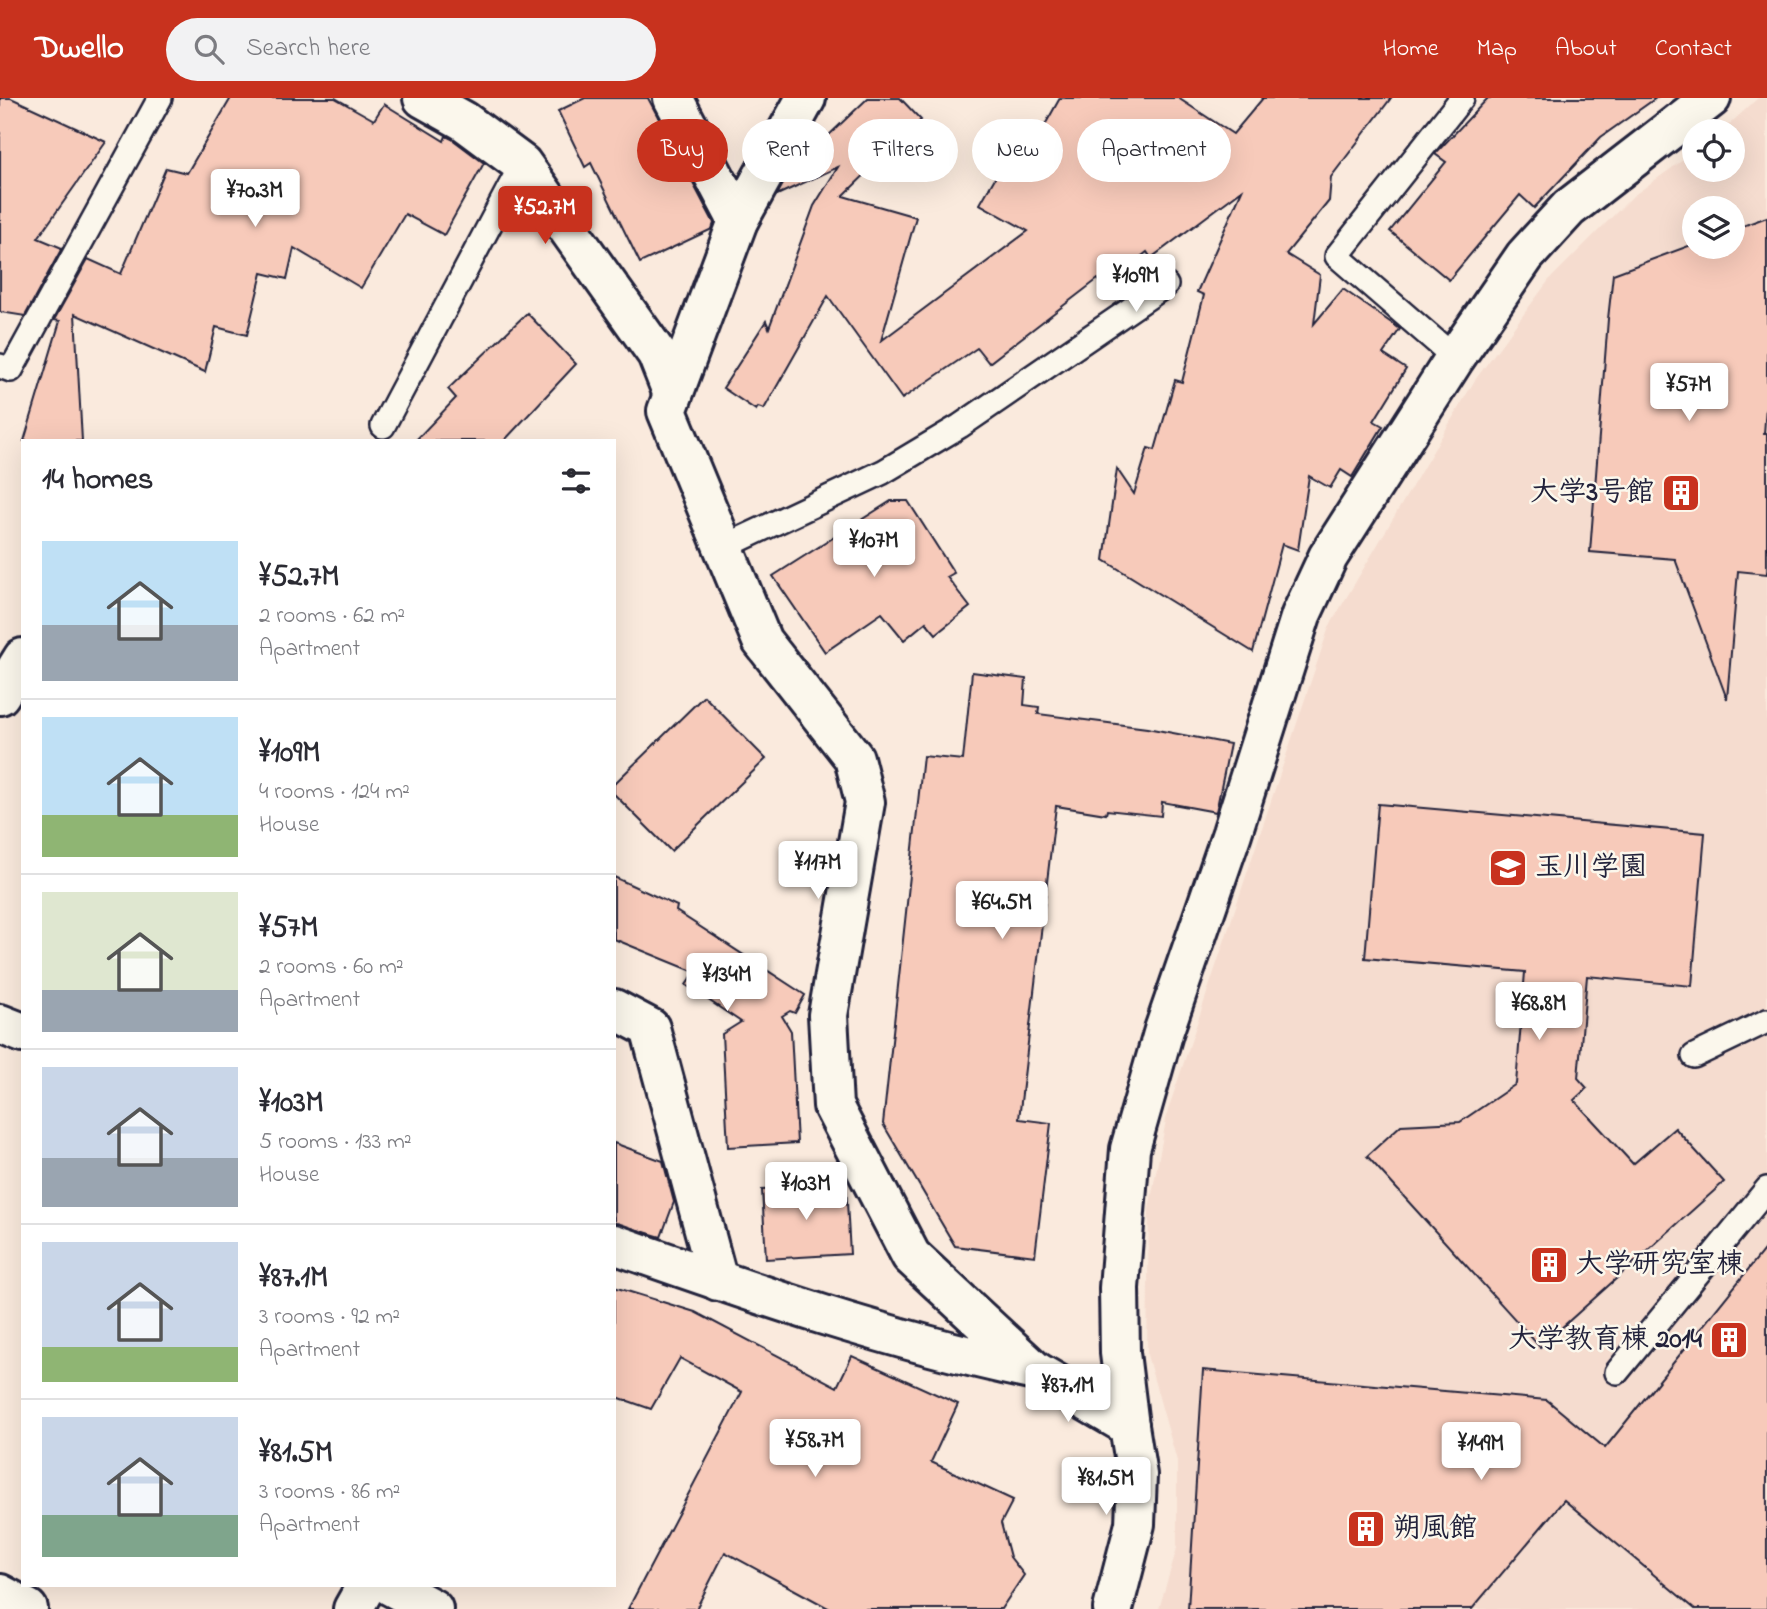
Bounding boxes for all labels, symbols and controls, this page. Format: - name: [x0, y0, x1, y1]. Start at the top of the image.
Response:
- search box: [166, 18, 656, 81]
- text: Dwello: [35, 25, 124, 73]
- icon: search: [190, 30, 228, 68]
- text: Search here: [246, 30, 370, 68]
- text: Home: [1383, 32, 1439, 67]
- text: Map: [1477, 32, 1517, 67]
- text: About: [1555, 32, 1617, 67]
- text: Contact: [1655, 32, 1732, 67]
- chip: Buy: [637, 119, 728, 182]
- chip: Rent: [742, 119, 834, 182]
- chip: Filters: [848, 119, 958, 182]
- chip: New: [972, 119, 1063, 182]
- chip: Apartment: [1077, 119, 1231, 182]
- map controls: [1682, 119, 1745, 259]
- button: locate: [1682, 119, 1745, 182]
- pin: ¥70.3M: [198, 170, 312, 229]
- text: ¥70.3M: [227, 175, 283, 208]
- pin: ¥52.7M: [488, 186, 602, 246]
- text: ¥52.7M: [514, 192, 576, 225]
- button: layers: [1682, 196, 1745, 259]
- pin: ¥109M: [1087, 254, 1185, 314]
- text: ¥109M: [1112, 260, 1160, 293]
- pin: ¥57M: [1648, 364, 1730, 423]
- text: ¥57M: [1666, 369, 1712, 402]
- text: 14 homes: [42, 459, 153, 503]
- icon: filters: [557, 462, 595, 500]
- building icon: 大学3号館: [1660, 472, 1702, 514]
- place label: 大学3号館: [1530, 473, 1654, 514]
- pin: ¥107M: [825, 519, 923, 579]
- text: ¥107M: [849, 525, 899, 558]
- text: ¥52.7M: [259, 556, 339, 600]
- icon: home: [98, 569, 182, 653]
- text: 2 rooms · 62 m²: [259, 600, 405, 633]
- text: Apartment: [259, 633, 360, 666]
- text: ¥109M: [259, 732, 320, 776]
- icon: home: [98, 745, 182, 829]
- text: 4 rooms · 124 m²: [259, 776, 410, 809]
- text: House: [259, 809, 319, 842]
- pin: ¥117M: [769, 842, 867, 901]
- text: ¥117M: [794, 847, 842, 880]
- school or university icon: 玉川学園: [1487, 847, 1529, 889]
- place label: 玉川学園: [1535, 848, 1647, 889]
- pin: ¥64.5M: [945, 882, 1059, 941]
- text: ¥64.5M: [972, 887, 1032, 920]
- text: ¥57M: [259, 907, 318, 951]
- icon: home: [98, 920, 182, 1004]
- text: 2 rooms · 60 m²: [259, 951, 404, 984]
- pin: ¥134M: [678, 954, 776, 1013]
- text: ¥134M: [702, 959, 752, 992]
- pin: ¥68.8M: [1482, 982, 1596, 1042]
- text: Apartment: [259, 984, 360, 1017]
- text: ¥68.8M: [1512, 988, 1567, 1021]
- text: ¥103M: [259, 1082, 324, 1126]
- icon: home: [98, 1095, 182, 1179]
- text: 5 rooms · 133 m²: [259, 1126, 412, 1159]
- text: House: [259, 1159, 319, 1192]
- pin: ¥103M: [757, 1162, 855, 1222]
- text: ¥103M: [781, 1168, 831, 1201]
- building icon: 大学研究室棟: [1528, 1244, 1570, 1286]
- place label: 大学研究室棟: [1576, 1245, 1744, 1286]
- text: ¥87.1M: [259, 1257, 328, 1301]
- icon: home: [98, 1270, 182, 1354]
- text: 3 rooms · 92 m²: [259, 1301, 400, 1334]
- building icon: 大学教育棟 2014: [1708, 1319, 1750, 1361]
- place label: 大学教育棟 2014: [1509, 1320, 1702, 1361]
- text: Apartment: [259, 1334, 360, 1367]
- pin: ¥87.1M: [1011, 1364, 1125, 1424]
- text: ¥87.1M: [1041, 1370, 1095, 1403]
- pin: ¥58.7M: [758, 1420, 872, 1479]
- pin: ¥149M: [1432, 1422, 1530, 1482]
- text: ¥58.7M: [786, 1425, 844, 1458]
- text: ¥149M: [1458, 1428, 1504, 1461]
- text: ¥81.5M: [259, 1432, 333, 1476]
- icon: home: [98, 1445, 182, 1529]
- pin: ¥81.5M: [1049, 1458, 1163, 1517]
- text: ¥81.5M: [1078, 1463, 1134, 1496]
- text: 3 rooms · 86 m²: [259, 1476, 400, 1509]
- building icon: 朔風館: [1345, 1508, 1387, 1550]
- text: Apartment: [259, 1509, 360, 1542]
- place label: 朔風館: [1393, 1509, 1477, 1550]

